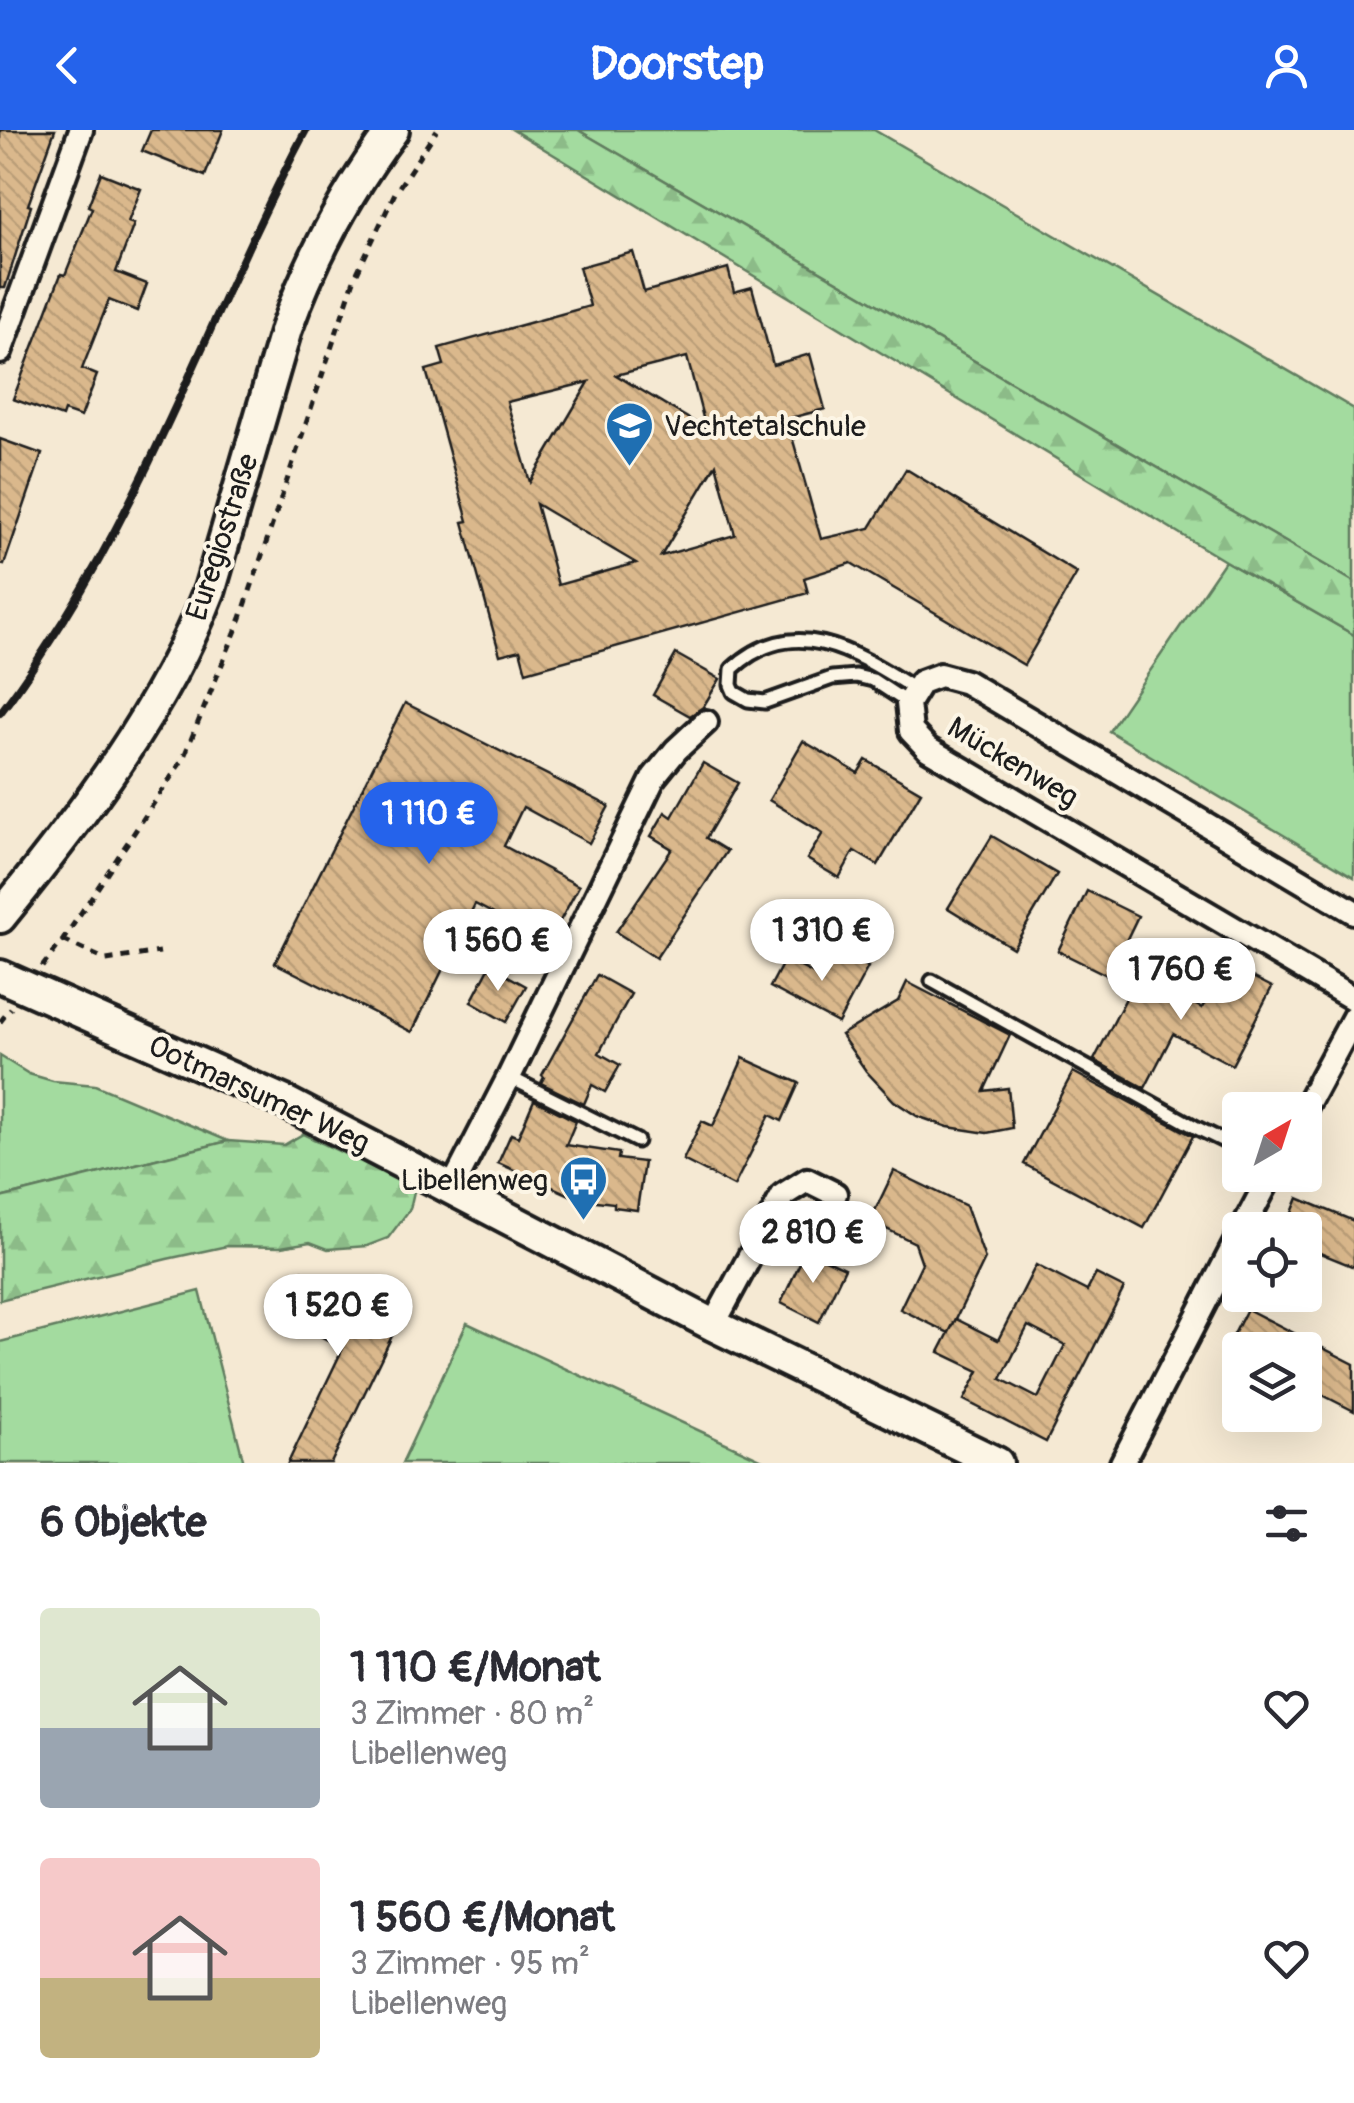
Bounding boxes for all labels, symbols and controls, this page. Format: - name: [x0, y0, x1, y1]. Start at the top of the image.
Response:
- text: Doorstep: [590, 37, 764, 93]
- icon: back: [40, 38, 95, 93]
- icon: person: [1259, 38, 1314, 93]
- school or university icon: Vechtetalschule: [603, 400, 655, 468]
- place label: Vechtetalschule: [664, 408, 866, 445]
- street label: Euregiostraße: [178, 449, 267, 625]
- street label: Mückenweg: [941, 709, 1085, 816]
- pin: 1 110 €: [337, 782, 521, 867]
- text: 1 110 €: [382, 794, 476, 834]
- pin: 1 310 €: [730, 899, 914, 984]
- pin: 1 560 €: [406, 909, 590, 994]
- text: 1 310 €: [772, 911, 872, 951]
- text: 1 560 €: [445, 921, 551, 961]
- pin: 1 760 €: [1089, 938, 1273, 1023]
- text: 1 760 €: [1129, 950, 1233, 990]
- street label: Ootmarsumer Weg: [142, 1027, 375, 1162]
- north arrow: [1222, 1092, 1322, 1192]
- map controls: [1222, 1092, 1322, 1432]
- bus stop icon: Libellenweg: [557, 1154, 609, 1222]
- place label: Libellenweg: [401, 1162, 548, 1199]
- pin: 2 810 €: [721, 1201, 905, 1286]
- button: locate: [1222, 1212, 1322, 1312]
- text: 2 810 €: [761, 1213, 865, 1253]
- pin: 1 520 €: [246, 1274, 430, 1359]
- text: 1 520 €: [286, 1286, 390, 1326]
- button: layers: [1222, 1332, 1322, 1432]
- icon: filters: [1259, 1496, 1314, 1551]
- text: 6 Objekte: [40, 1497, 206, 1549]
- text: 1 110 €/Monat: [350, 1642, 600, 1694]
- icon: home: [120, 1648, 240, 1768]
- icon: heart: [1259, 1681, 1314, 1736]
- text: 3 Zimmer · 80 m²: [350, 1694, 594, 1734]
- text: Libellenweg: [350, 1734, 507, 1774]
- text: 1 560 €/Monat: [350, 1892, 615, 1944]
- icon: home: [120, 1898, 240, 2018]
- icon: heart: [1259, 1931, 1314, 1986]
- text: 3 Zimmer · 95 m²: [350, 1944, 590, 1984]
- text: Libellenweg: [350, 1984, 507, 2024]

